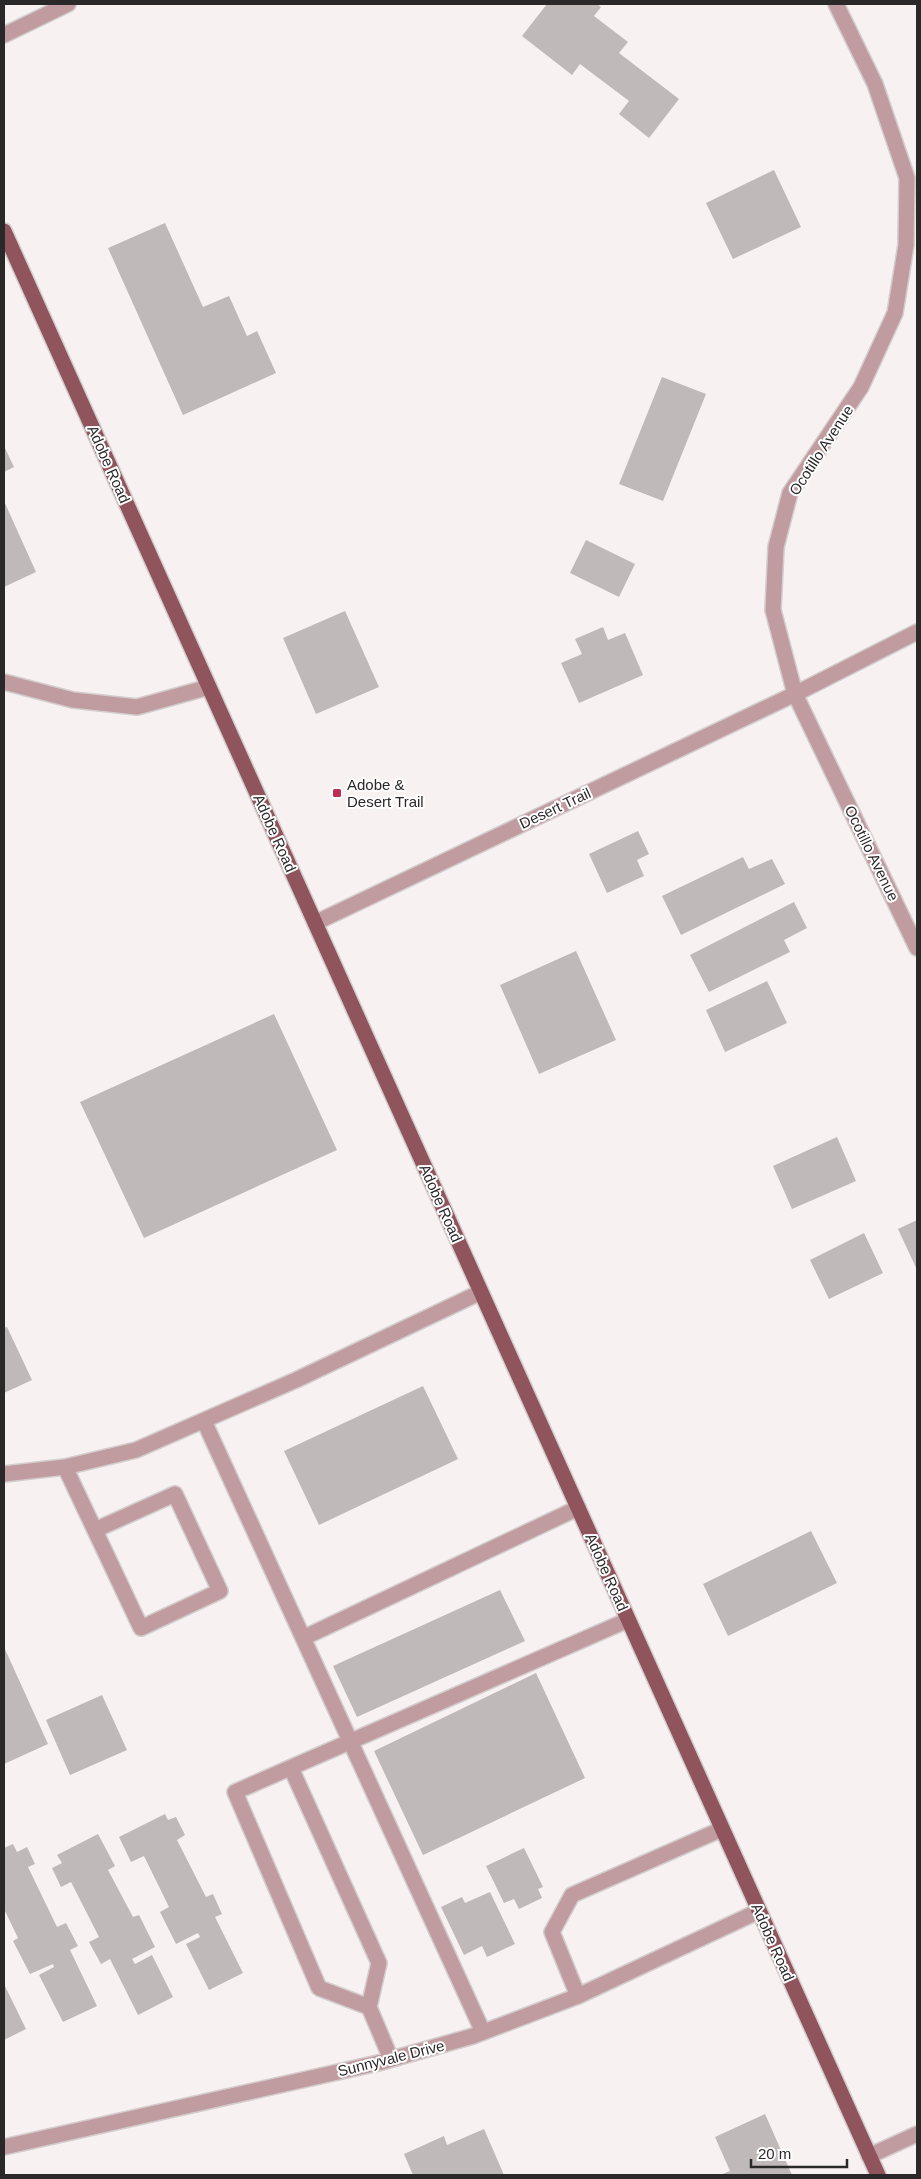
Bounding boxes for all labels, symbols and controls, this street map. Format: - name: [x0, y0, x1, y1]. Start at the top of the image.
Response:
- street label: Ocotillo Avenue: [786, 402, 856, 498]
- street label: Adobe Road: [84, 422, 134, 506]
- place label: Adobe & Desert Trail: [347, 776, 424, 810]
- street label: Desert Trail: [517, 784, 593, 832]
- marker: Adobe & Desert Trail: [331, 787, 343, 799]
- street label: Adobe Road: [250, 791, 300, 875]
- street label: Ocotillo Avenue: [842, 803, 902, 903]
- street label: Adobe Road: [416, 1161, 466, 1245]
- street label: Adobe Road: [582, 1530, 632, 1614]
- street label: Adobe Road: [748, 1900, 798, 1984]
- street label: Sunnyvale Drive: [336, 2037, 446, 2079]
- scale bar: [751, 2136, 847, 2168]
- text: 20 m: [758, 2145, 791, 2162]

